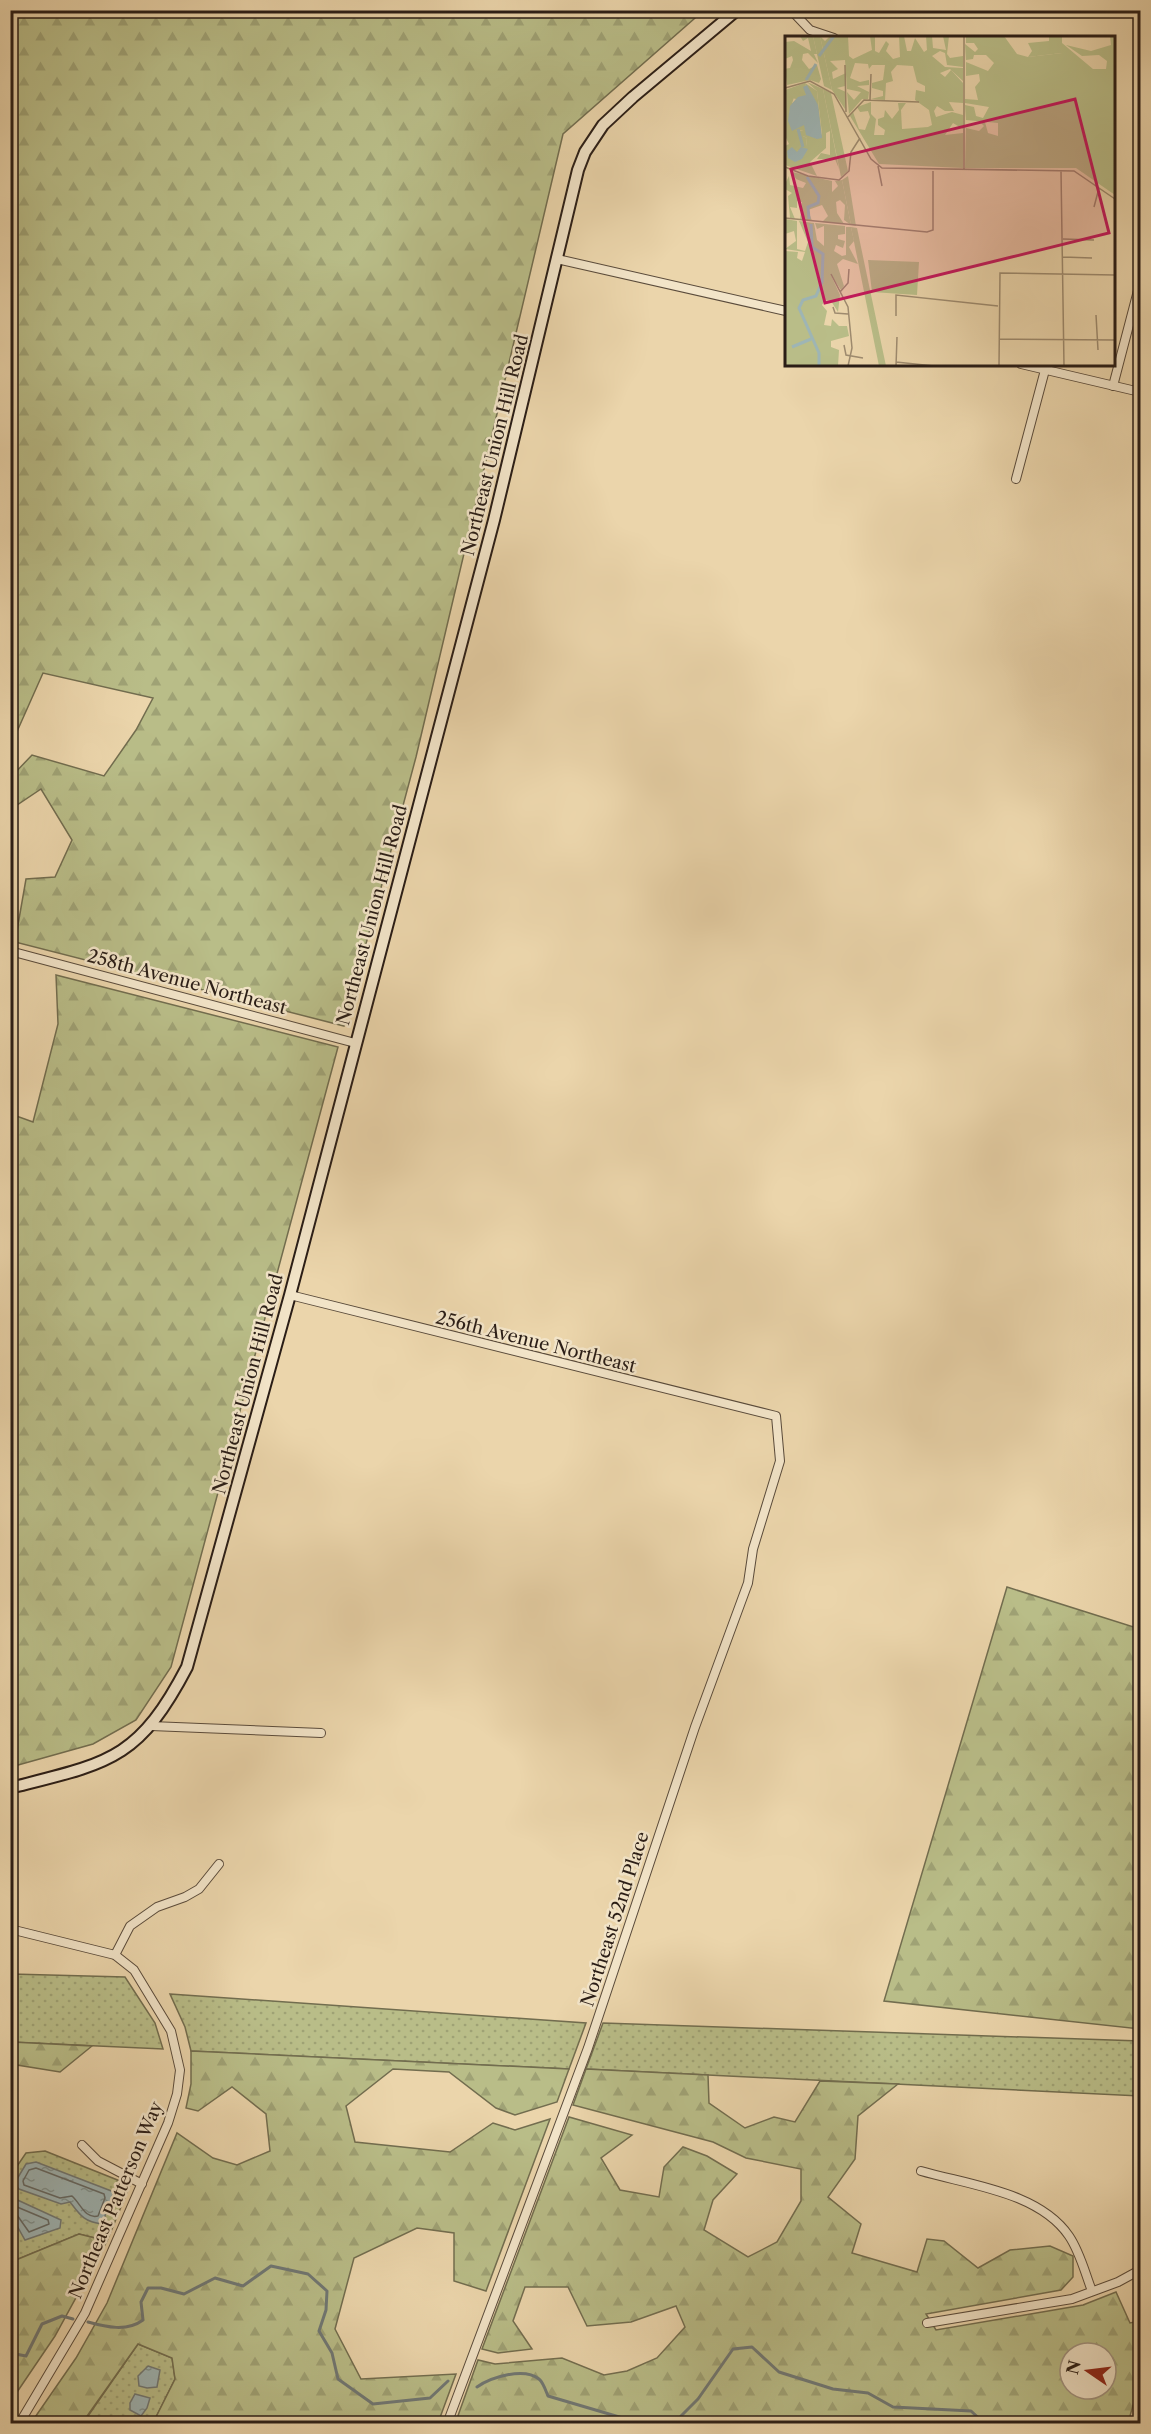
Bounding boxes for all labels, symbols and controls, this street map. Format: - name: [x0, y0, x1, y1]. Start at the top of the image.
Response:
- inset map: [785, 36, 1115, 366]
- street label: Northeast Union Hill Road: [457, 332, 533, 558]
- street label: Northeast Union Hill Road: [332, 802, 412, 1028]
- street label: 258th Avenue Northeast: [85, 945, 290, 1019]
- street label: Northeast Union Hill Road: [208, 1271, 288, 1497]
- street label: 256th Avenue Northeast: [434, 1306, 639, 1378]
- street label: Northeast 52nd Place: [576, 1829, 654, 2009]
- street label: Northeast Patterson Way: [64, 2097, 168, 2302]
- north arrow: [1058, 2341, 1118, 2401]
- text: N: [1062, 2358, 1085, 2377]

